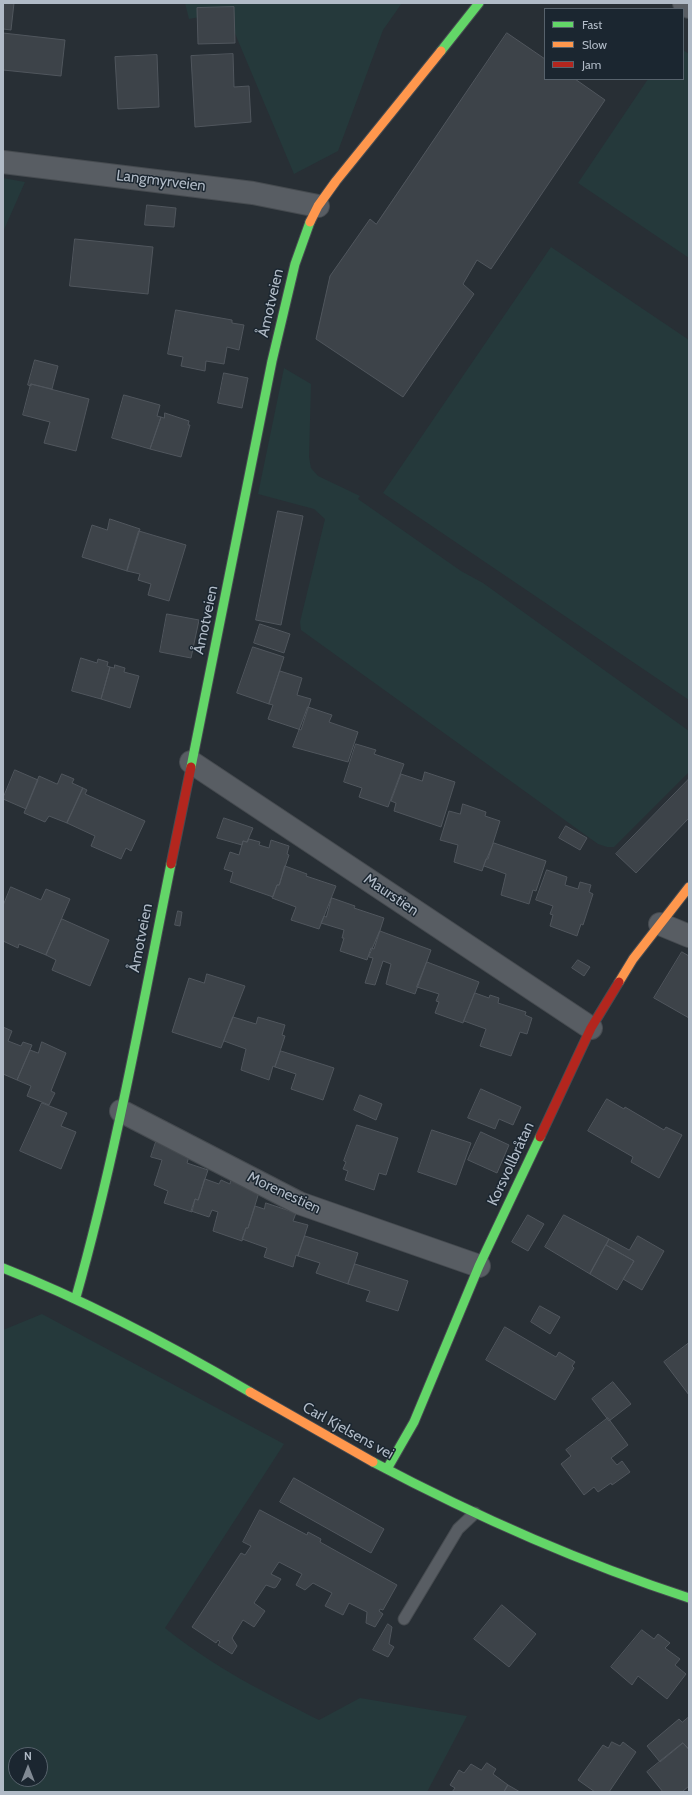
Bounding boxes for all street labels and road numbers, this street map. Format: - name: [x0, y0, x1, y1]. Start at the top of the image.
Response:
- street label: Langmyrveien: [115, 167, 207, 195]
- street label: Åmotveien: [254, 267, 288, 339]
- street label: Åmotveien: [190, 584, 222, 656]
- street label: Maurstien: [360, 870, 422, 920]
- street label: Åmotveien: [126, 902, 156, 974]
- street label: Korsvollbråtan: [484, 1119, 538, 1209]
- street label: Morenestien: [244, 1168, 324, 1218]
- street label: Carl Kjelsens vei: [299, 1399, 397, 1463]

